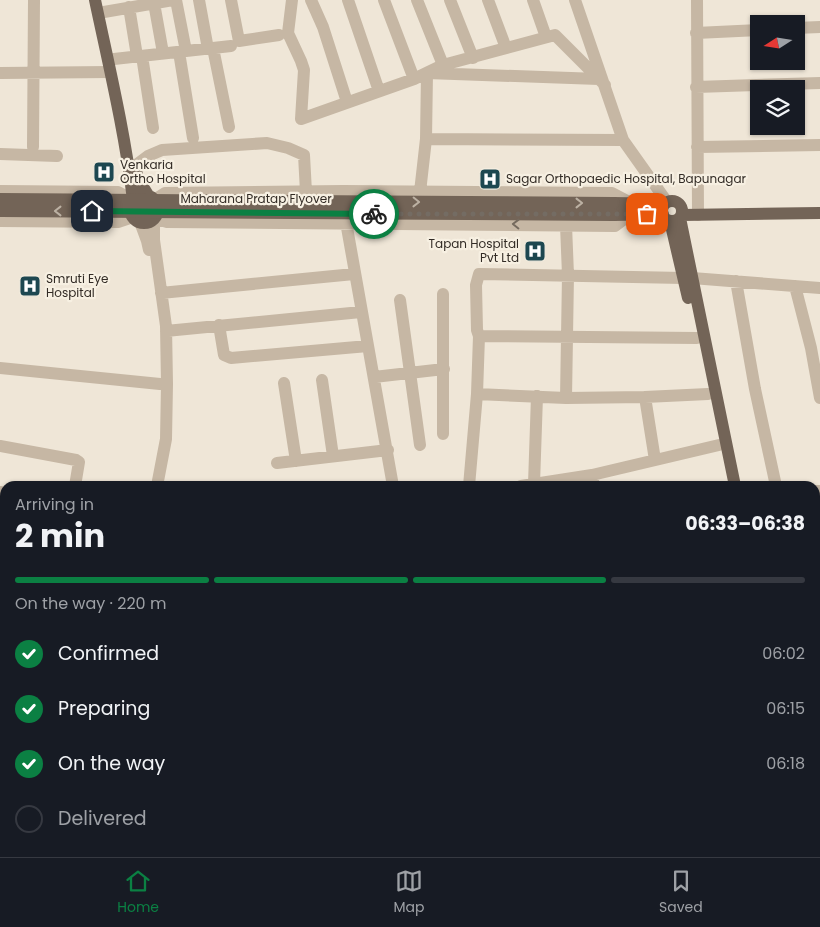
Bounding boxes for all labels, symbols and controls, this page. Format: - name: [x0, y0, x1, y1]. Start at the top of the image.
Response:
- north arrow: [750, 15, 805, 70]
- map controls: [750, 15, 805, 135]
- button: layers: [750, 80, 805, 135]
- place label: Venkaria Ortho Hospital: [120, 156, 206, 187]
- hospital icon: Venkaria Ortho Hospital: [92, 160, 116, 184]
- hospital icon: Sagar Orthopaedic Hospital, Bapunagar: [478, 167, 502, 191]
- place label: Sagar Orthopaedic Hospital, Bapunagar: [506, 170, 747, 187]
- courier: [349, 189, 399, 239]
- pin: [71, 190, 113, 232]
- street label: Maharana Pratap Flyover: [180, 190, 332, 207]
- pin: [626, 193, 668, 235]
- icon: home: [78, 197, 106, 225]
- one-way arrow: [412, 197, 420, 207]
- one-way arrow: [575, 198, 583, 208]
- icon: bike: [360, 200, 388, 228]
- icon: bag: [633, 200, 661, 228]
- one-way arrow: [54, 206, 62, 216]
- one-way arrow: [512, 219, 520, 229]
- place label: Tapan Hospital Pvt Ltd: [429, 235, 519, 266]
- hospital icon: Tapan Hospital Pvt Ltd: [523, 239, 547, 263]
- place label: Smruti Eye Hospital: [46, 270, 108, 301]
- hospital icon: Smruti Eye Hospital: [18, 274, 42, 298]
- text: Arriving in: [15, 493, 94, 516]
- text: 06:33–06:38: [685, 510, 805, 537]
- text: 2 min: [15, 513, 105, 558]
- text: On the way · 220 m: [15, 592, 166, 615]
- icon: check: [15, 640, 43, 668]
- text: Confirmed: [58, 640, 159, 667]
- text: 06:02: [762, 642, 805, 665]
- icon: check: [15, 695, 43, 723]
- text: Preparing: [58, 695, 150, 722]
- text: 06:15: [766, 697, 805, 720]
- icon: check: [15, 750, 43, 778]
- text: On the way: [58, 750, 165, 777]
- text: 06:18: [766, 752, 805, 775]
- text: Delivered: [58, 805, 147, 832]
- tab: Home: [117, 867, 159, 918]
- tab: Map: [394, 867, 425, 918]
- tab: Saved: [659, 867, 703, 918]

